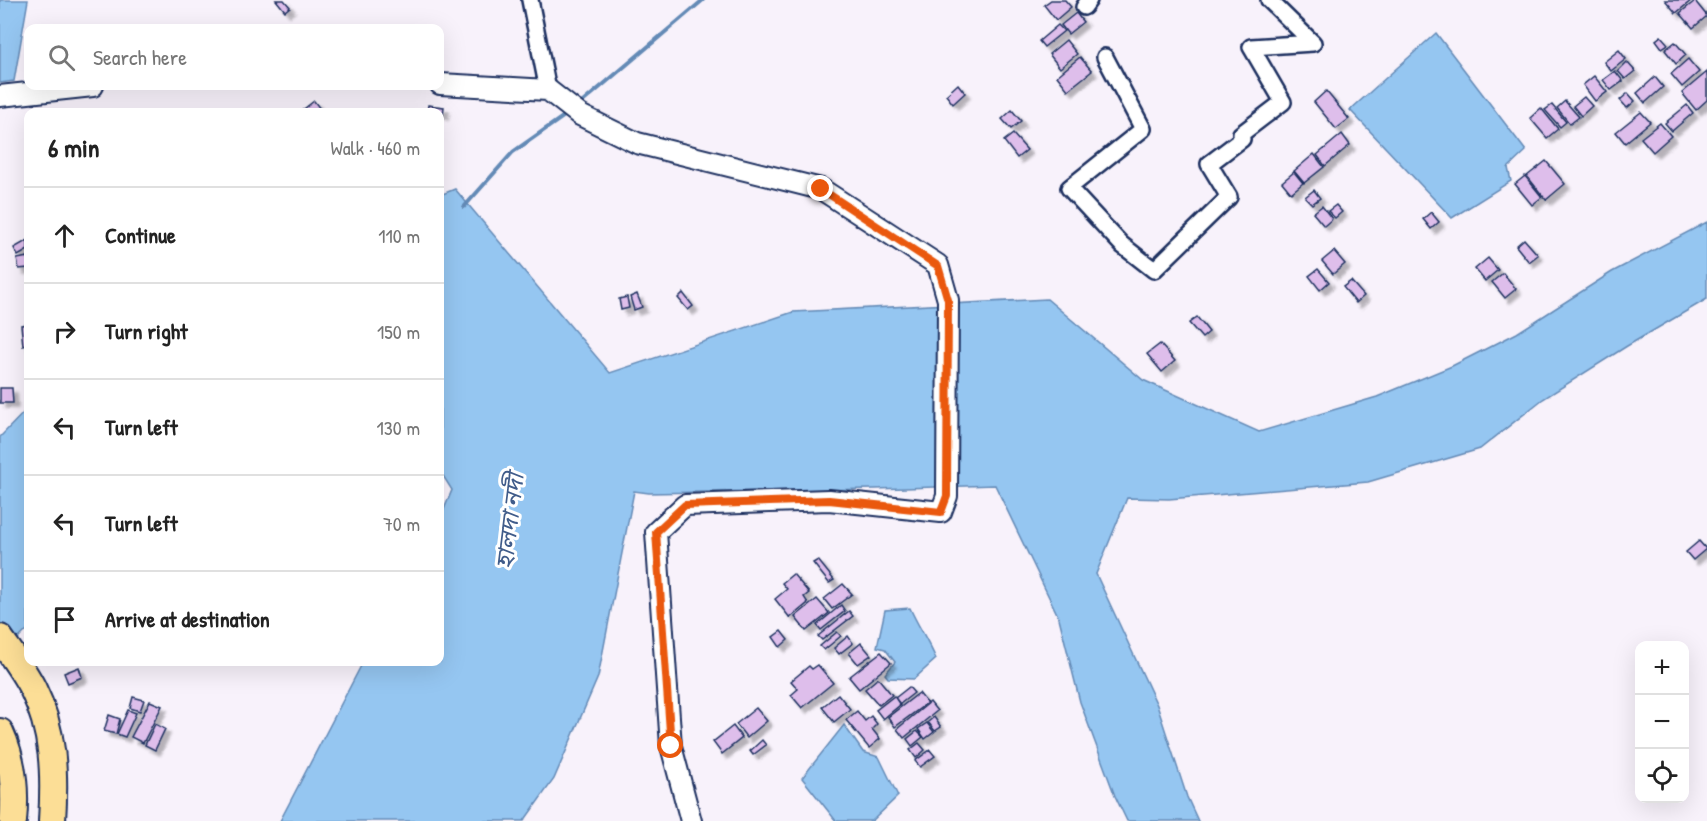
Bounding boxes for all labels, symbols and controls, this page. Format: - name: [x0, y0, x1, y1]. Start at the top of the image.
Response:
- search box: [24, 24, 444, 90]
- icon: search: [45, 41, 78, 74]
- text: Search here: [93, 42, 187, 72]
- text: 6 min: [48, 130, 100, 165]
- text: Walk · 460 m: [330, 134, 420, 161]
- route end: [807, 175, 833, 201]
- icon: ahead: [48, 219, 81, 252]
- text: Continue: [105, 220, 176, 250]
- text: 110 m: [378, 222, 420, 249]
- icon: right: [48, 315, 81, 348]
- text: Turn right: [105, 316, 188, 346]
- text: 150 m: [377, 318, 420, 345]
- icon: left: [48, 411, 81, 444]
- text: Turn left: [105, 412, 178, 442]
- text: 130 m: [377, 414, 420, 441]
- water label: হালদা নদী: [487, 467, 531, 570]
- icon: left: [48, 507, 81, 540]
- text: Turn left: [105, 508, 178, 538]
- text: 70 m: [383, 510, 420, 537]
- icon: arrive: [48, 603, 81, 636]
- text: Arrive at destination: [105, 604, 270, 634]
- map controls: [1635, 641, 1689, 803]
- button: +: [1635, 641, 1689, 695]
- button: −: [1635, 695, 1689, 749]
- route start: [657, 732, 683, 758]
- button: locate: [1635, 749, 1689, 803]

